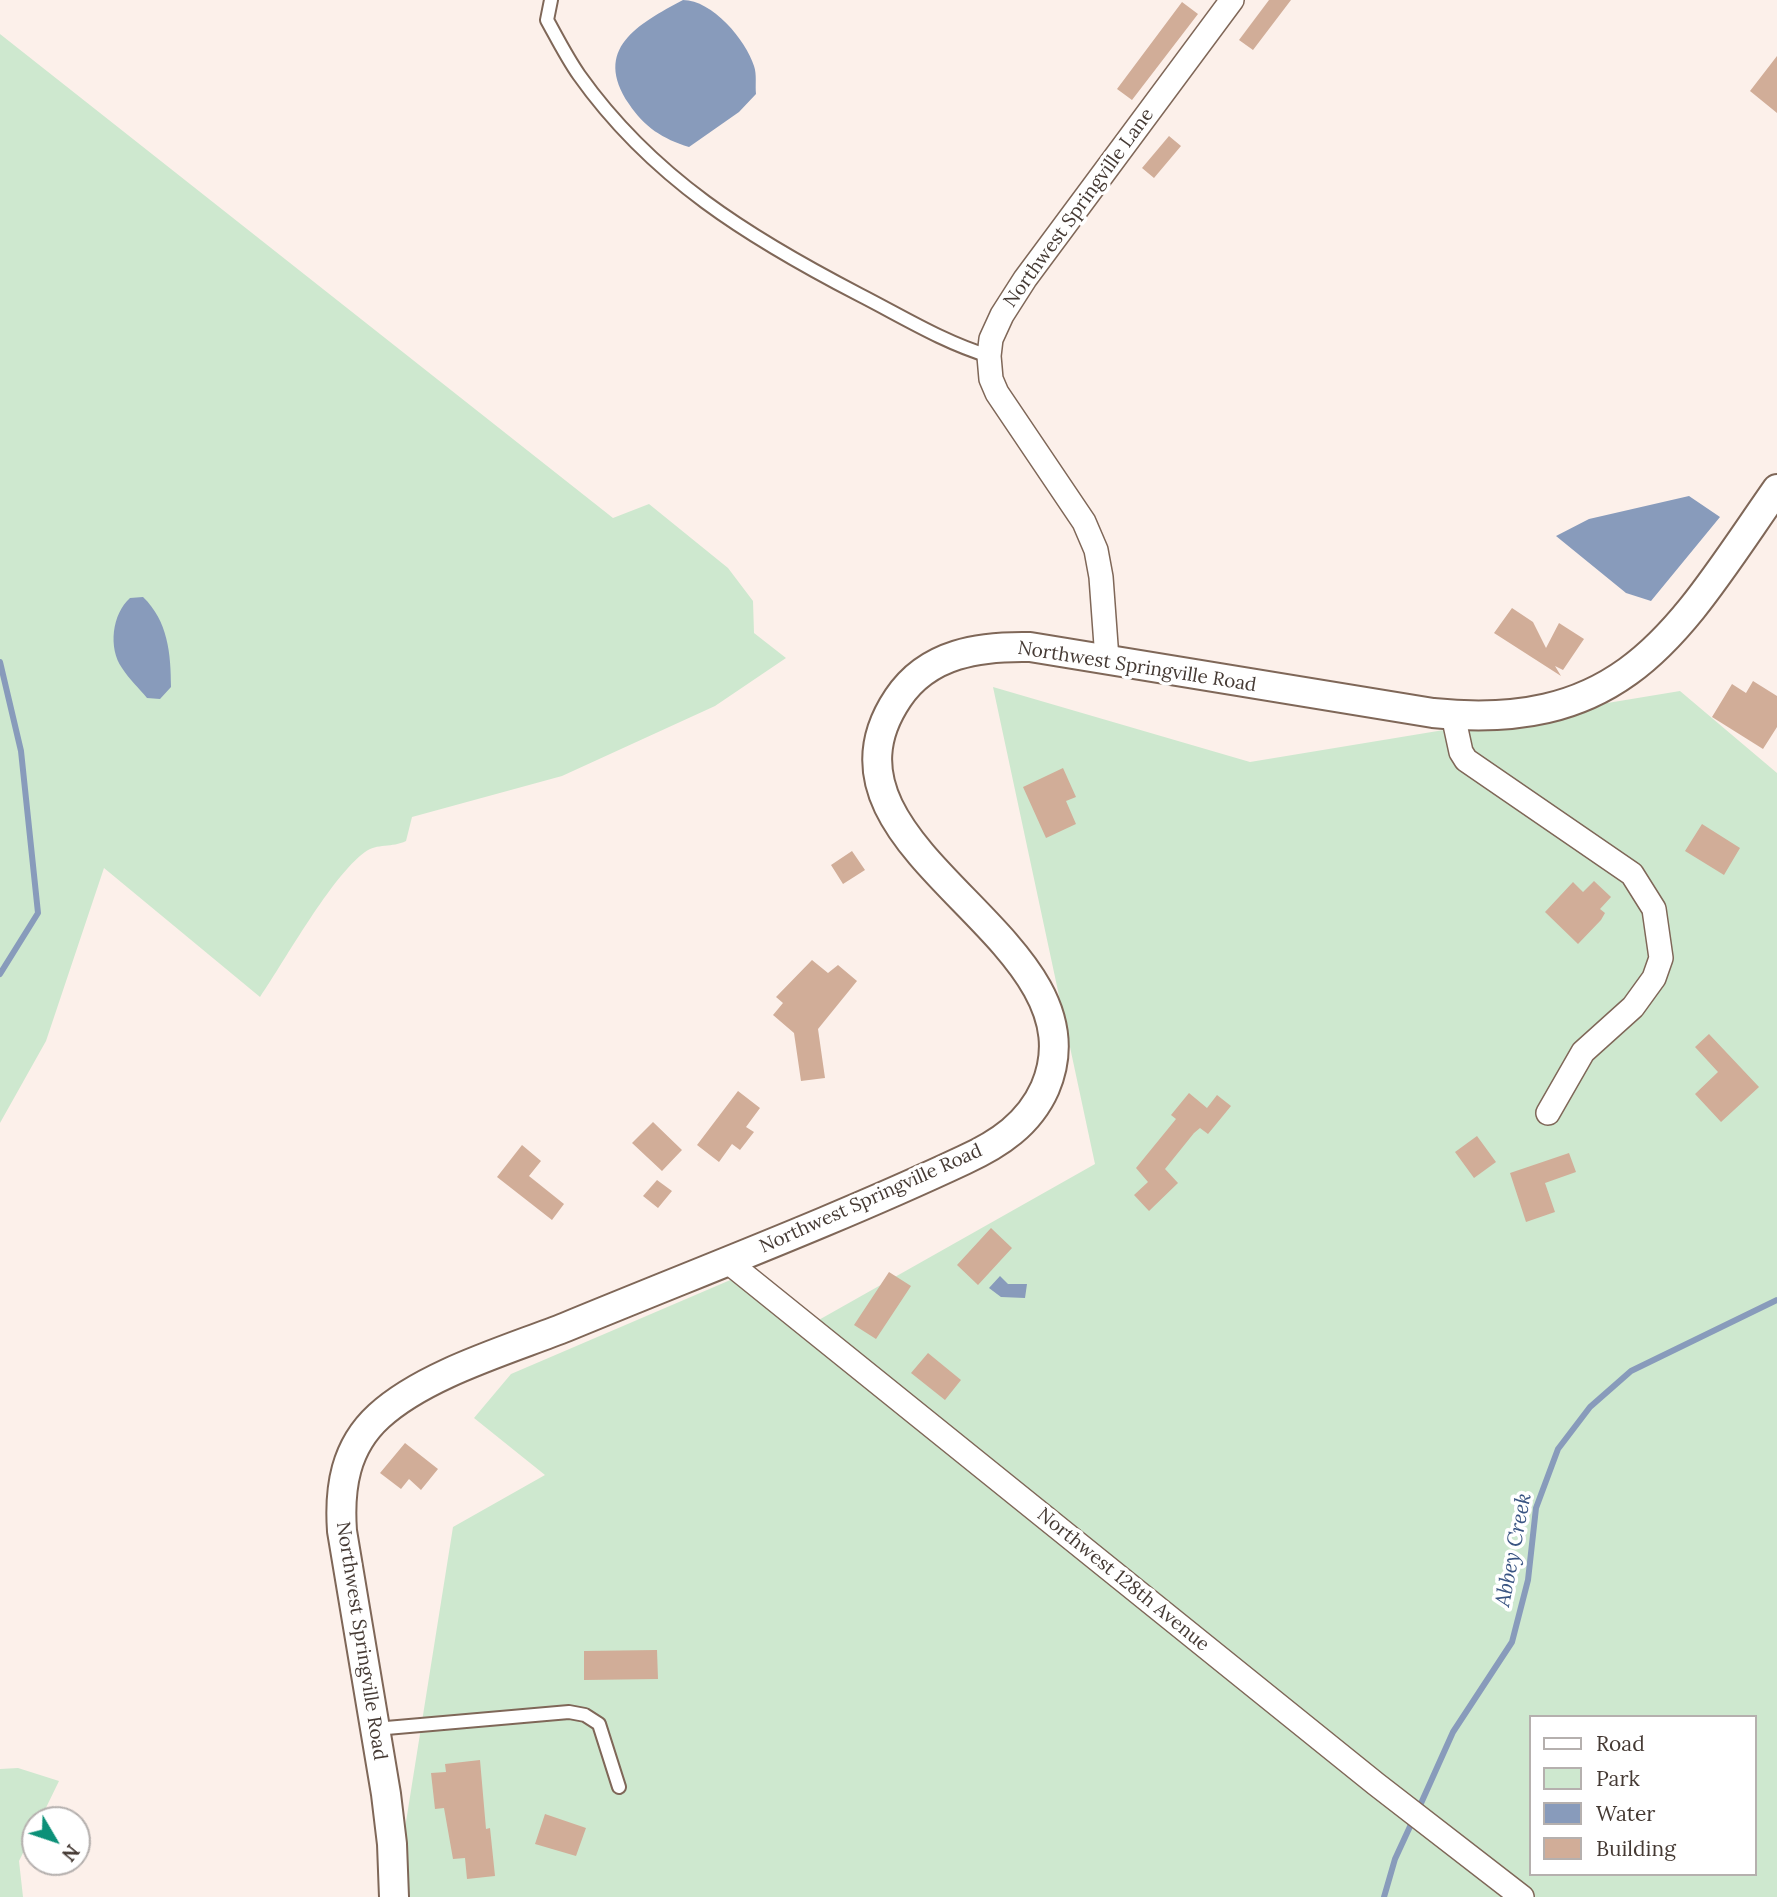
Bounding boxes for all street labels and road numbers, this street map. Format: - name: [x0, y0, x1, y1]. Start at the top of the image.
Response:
- street label: Northwest Springville Lane: [999, 104, 1159, 312]
- street label: Northwest Springville Road: [1016, 637, 1258, 697]
- street label: Northwest Springville Road: [756, 1140, 986, 1258]
- street label: Northwest 128th Avenue: [1032, 1504, 1214, 1656]
- street label: Northwest Springville Road: [331, 1520, 391, 1762]

